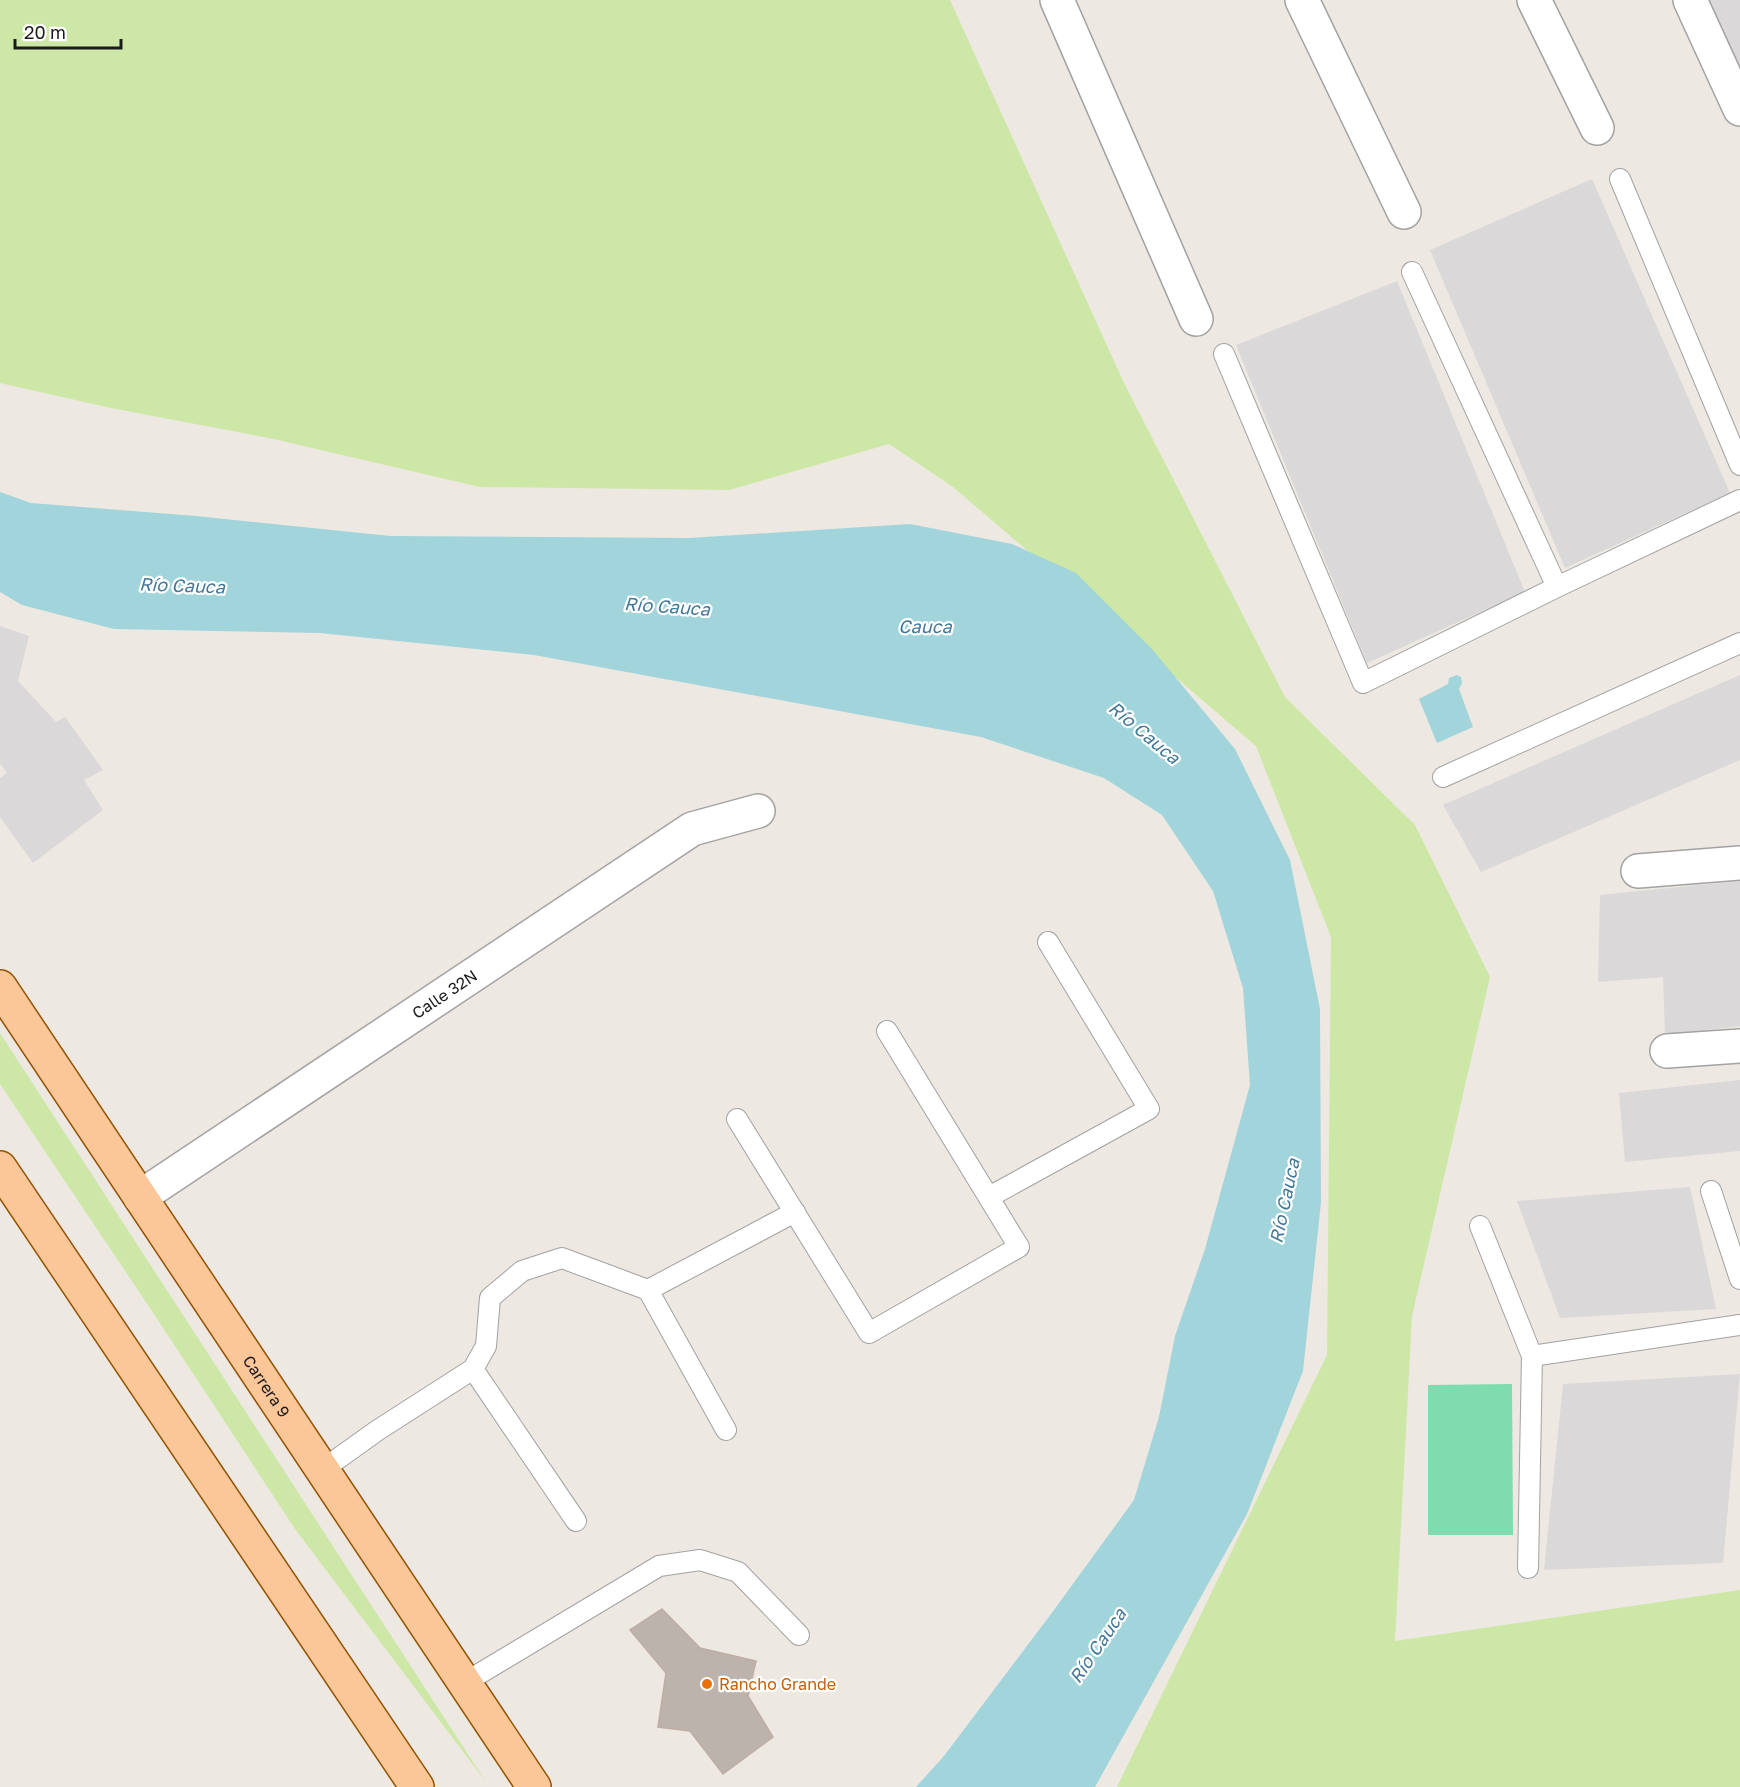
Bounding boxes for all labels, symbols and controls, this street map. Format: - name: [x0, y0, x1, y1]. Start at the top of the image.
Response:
- scale bar: [15, 12, 122, 50]
- text: 20 m: [24, 21, 66, 43]
- water label: Río Cauca: [139, 573, 226, 598]
- water label: Río Cauca: [624, 592, 711, 620]
- water label: Cauca: [898, 615, 952, 637]
- water label: Río Cauca: [1105, 696, 1185, 769]
- street label: Calle 32N: [408, 965, 481, 1023]
- water label: Río Cauca: [1264, 1156, 1304, 1245]
- street label: Carrera 9: [239, 1351, 294, 1421]
- water label: Río Cauca: [1064, 1603, 1131, 1687]
- place label: Rancho Grande: [719, 1674, 836, 1694]
- marker: Rancho Grande: [700, 1677, 714, 1691]

